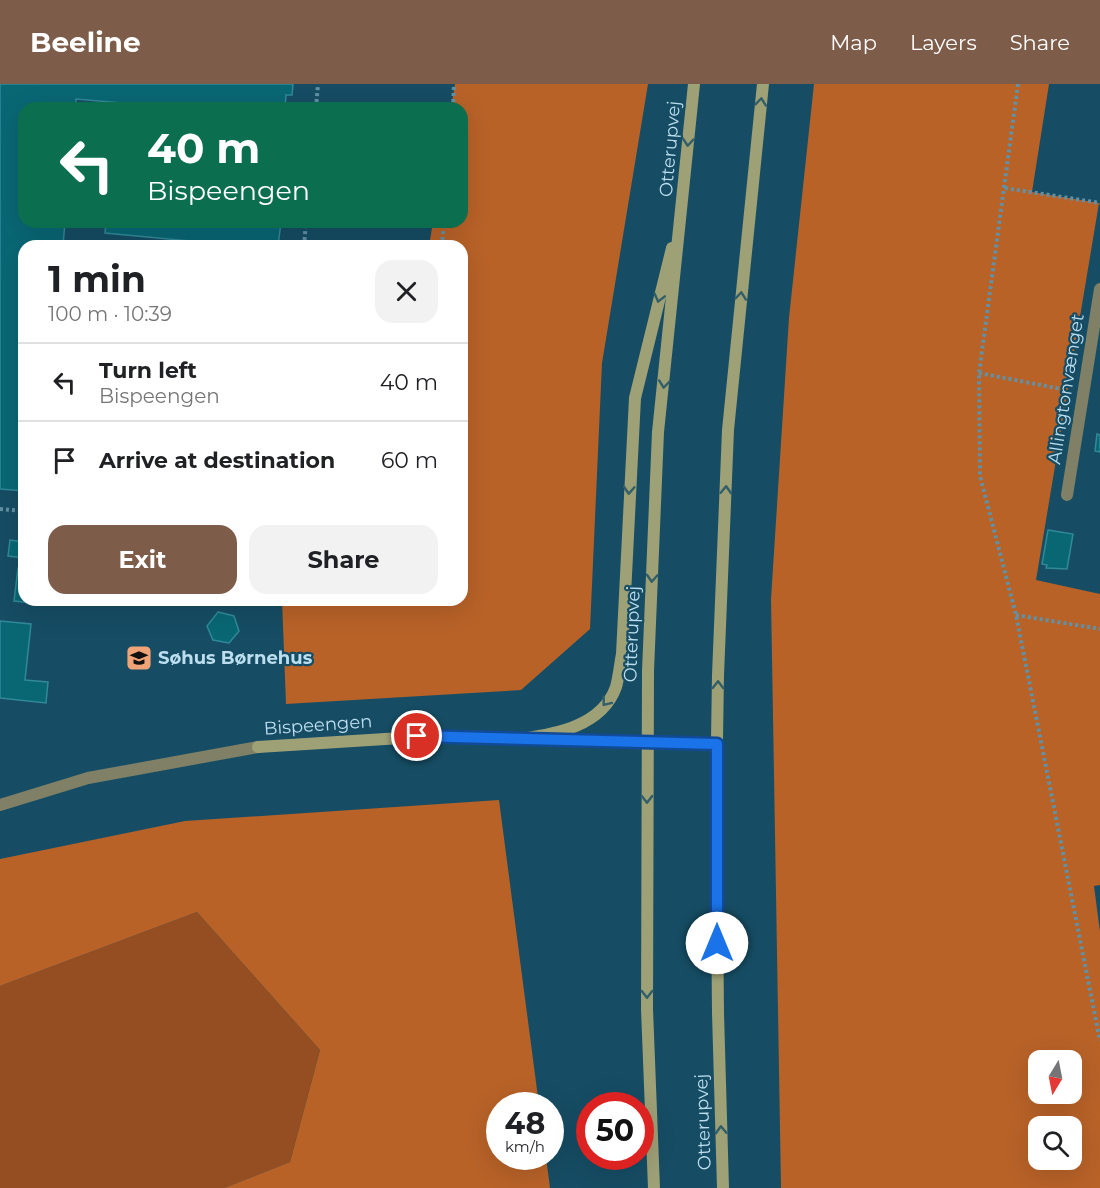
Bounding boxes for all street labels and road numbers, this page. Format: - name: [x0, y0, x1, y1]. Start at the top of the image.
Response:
- street label: Otterupvej: [655, 100, 685, 198]
- street label: Allingtonvænget: [1043, 312, 1089, 466]
- street label: Otterupvej: [619, 585, 645, 683]
- street label: Bispeengen: [263, 710, 373, 740]
- street label: Otterupvej: [690, 1073, 716, 1171]

